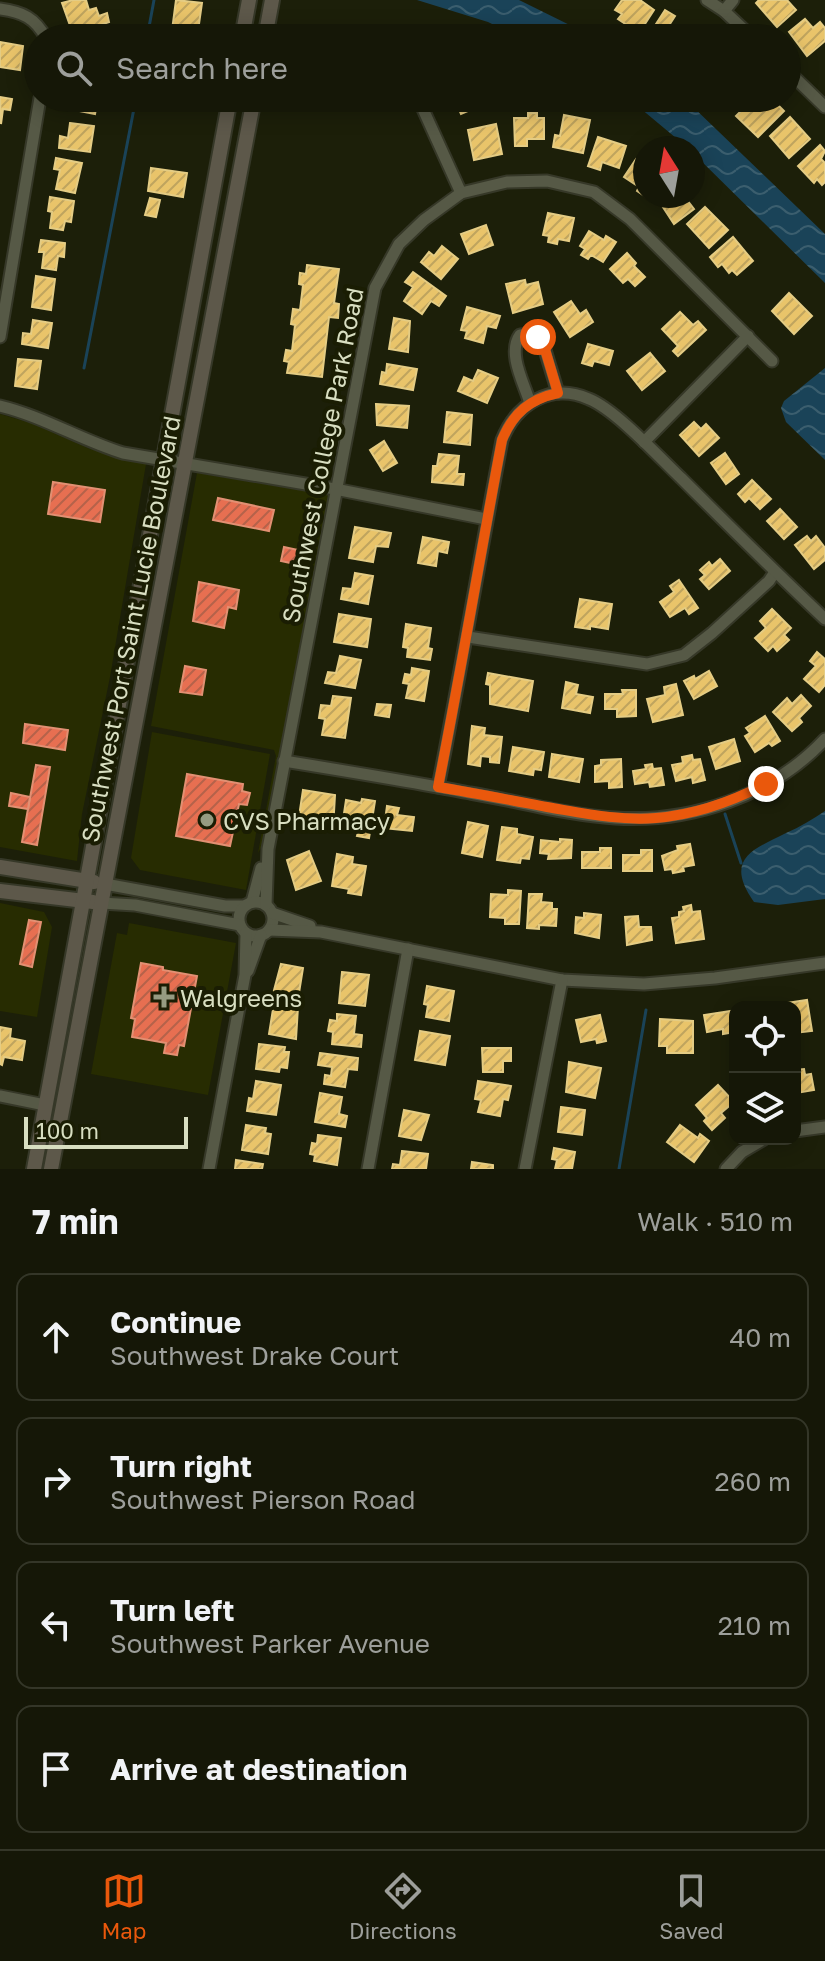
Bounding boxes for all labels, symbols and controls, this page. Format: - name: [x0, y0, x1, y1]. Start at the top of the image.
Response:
- search box: [24, 24, 801, 112]
- icon: search: [52, 46, 96, 90]
- text: Search here: [116, 50, 288, 86]
- north arrow: [633, 136, 705, 208]
- street label: Southwest College Park Road: [275, 285, 369, 625]
- route start: [520, 319, 556, 355]
- street label: Southwest Port Saint Lucie Boulevard: [74, 413, 186, 845]
- route end: [748, 766, 784, 802]
- place label: CVS Pharmacy: [223, 806, 390, 835]
- marker: CVS Pharmacy: [198, 811, 216, 829]
- place label: Walgreens: [180, 983, 302, 1012]
- marker: Walgreens: [155, 988, 173, 1006]
- map controls: [729, 1001, 801, 1145]
- button: locate: [729, 1001, 801, 1073]
- button: layers: [729, 1073, 801, 1145]
- scale bar: [24, 1113, 188, 1149]
- text: 100 m: [36, 1117, 99, 1144]
- text: 7 min: [32, 1201, 119, 1241]
- text: Walk · 510 m: [637, 1206, 793, 1237]
- text: Continue: [110, 1304, 241, 1340]
- icon: ahead: [34, 1315, 78, 1359]
- text: 40 m: [730, 1322, 791, 1353]
- text: Southwest Drake Court: [110, 1340, 399, 1371]
- text: Turn right: [110, 1448, 252, 1484]
- icon: right: [34, 1459, 78, 1503]
- text: 260 m: [715, 1466, 791, 1497]
- text: Southwest Pierson Road: [110, 1484, 415, 1515]
- text: Turn left: [110, 1592, 235, 1628]
- icon: left: [34, 1603, 78, 1647]
- text: 210 m: [718, 1610, 791, 1641]
- text: Southwest Parker Avenue: [110, 1628, 430, 1659]
- icon: arrive: [34, 1747, 78, 1791]
- text: Arrive at destination: [110, 1751, 407, 1787]
- tab: Map: [101, 1869, 146, 1944]
- tab: Directions: [349, 1869, 457, 1944]
- tab: Saved: [659, 1869, 724, 1944]

